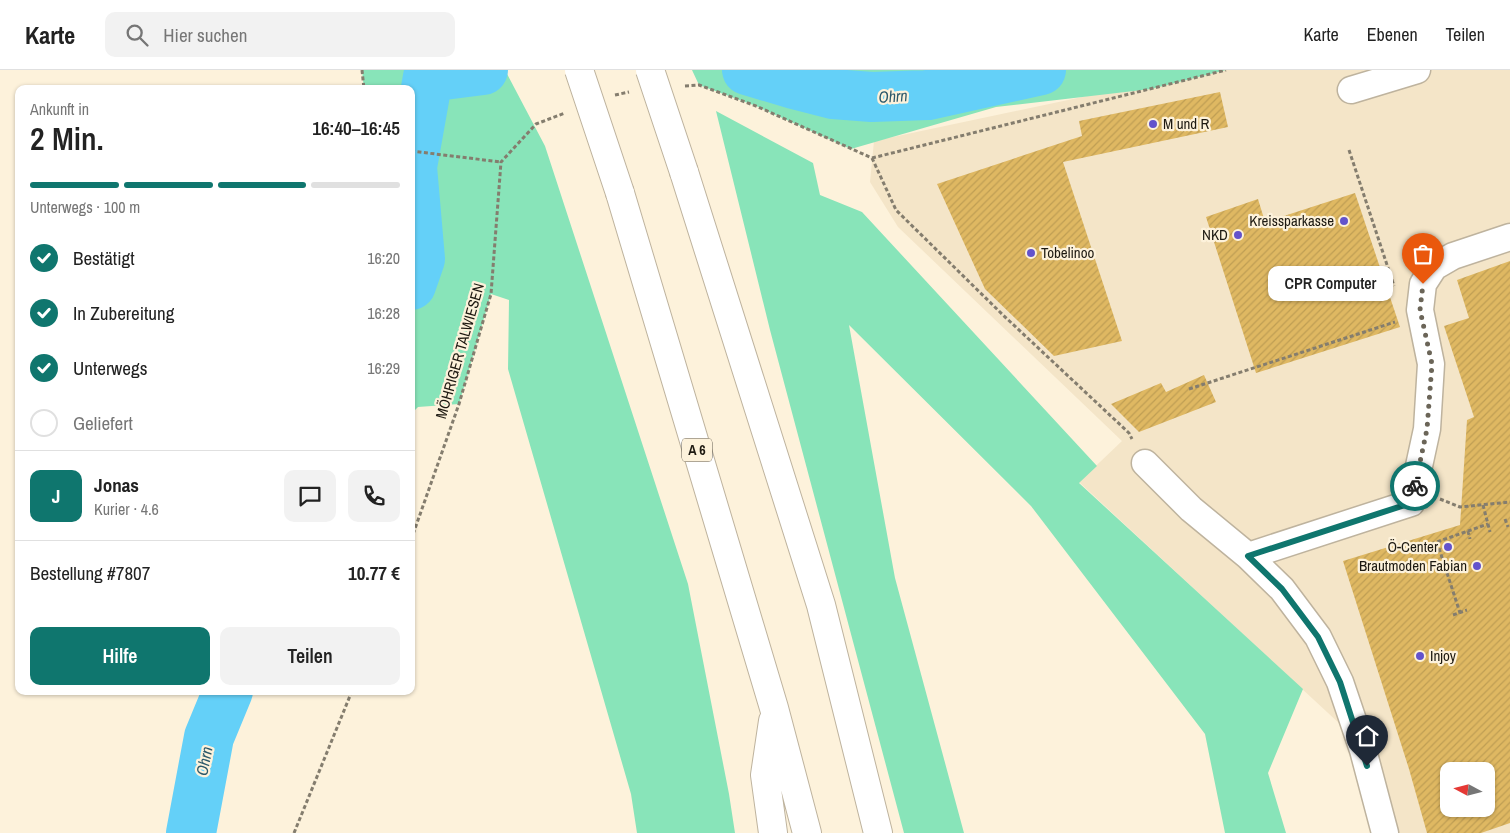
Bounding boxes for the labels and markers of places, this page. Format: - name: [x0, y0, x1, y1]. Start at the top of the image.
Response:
- place label: M und R: [1163, 113, 1210, 134]
- marker: M und R: [1147, 118, 1159, 130]
- place label: Kreissparkasse: [1249, 210, 1334, 231]
- marker: Kreissparkasse: [1338, 215, 1350, 227]
- place label: NKD: [1202, 224, 1228, 245]
- marker: NKD: [1232, 229, 1244, 241]
- pin: [1402, 233, 1444, 284]
- place label: Tobelinoo: [1041, 242, 1095, 263]
- marker: Tobelinoo: [1025, 247, 1037, 259]
- callout: CPR Computer: [1268, 266, 1393, 302]
- place label: Ö-Center: [1387, 536, 1438, 557]
- marker: Ö-Center: [1442, 541, 1454, 553]
- place label: Brautmoden Fabian: [1359, 555, 1467, 576]
- marker: Brautmoden Fabian: [1471, 560, 1483, 572]
- place label: Injoy: [1430, 645, 1457, 666]
- marker: Injoy: [1414, 650, 1426, 662]
- pin: [1346, 715, 1388, 766]

